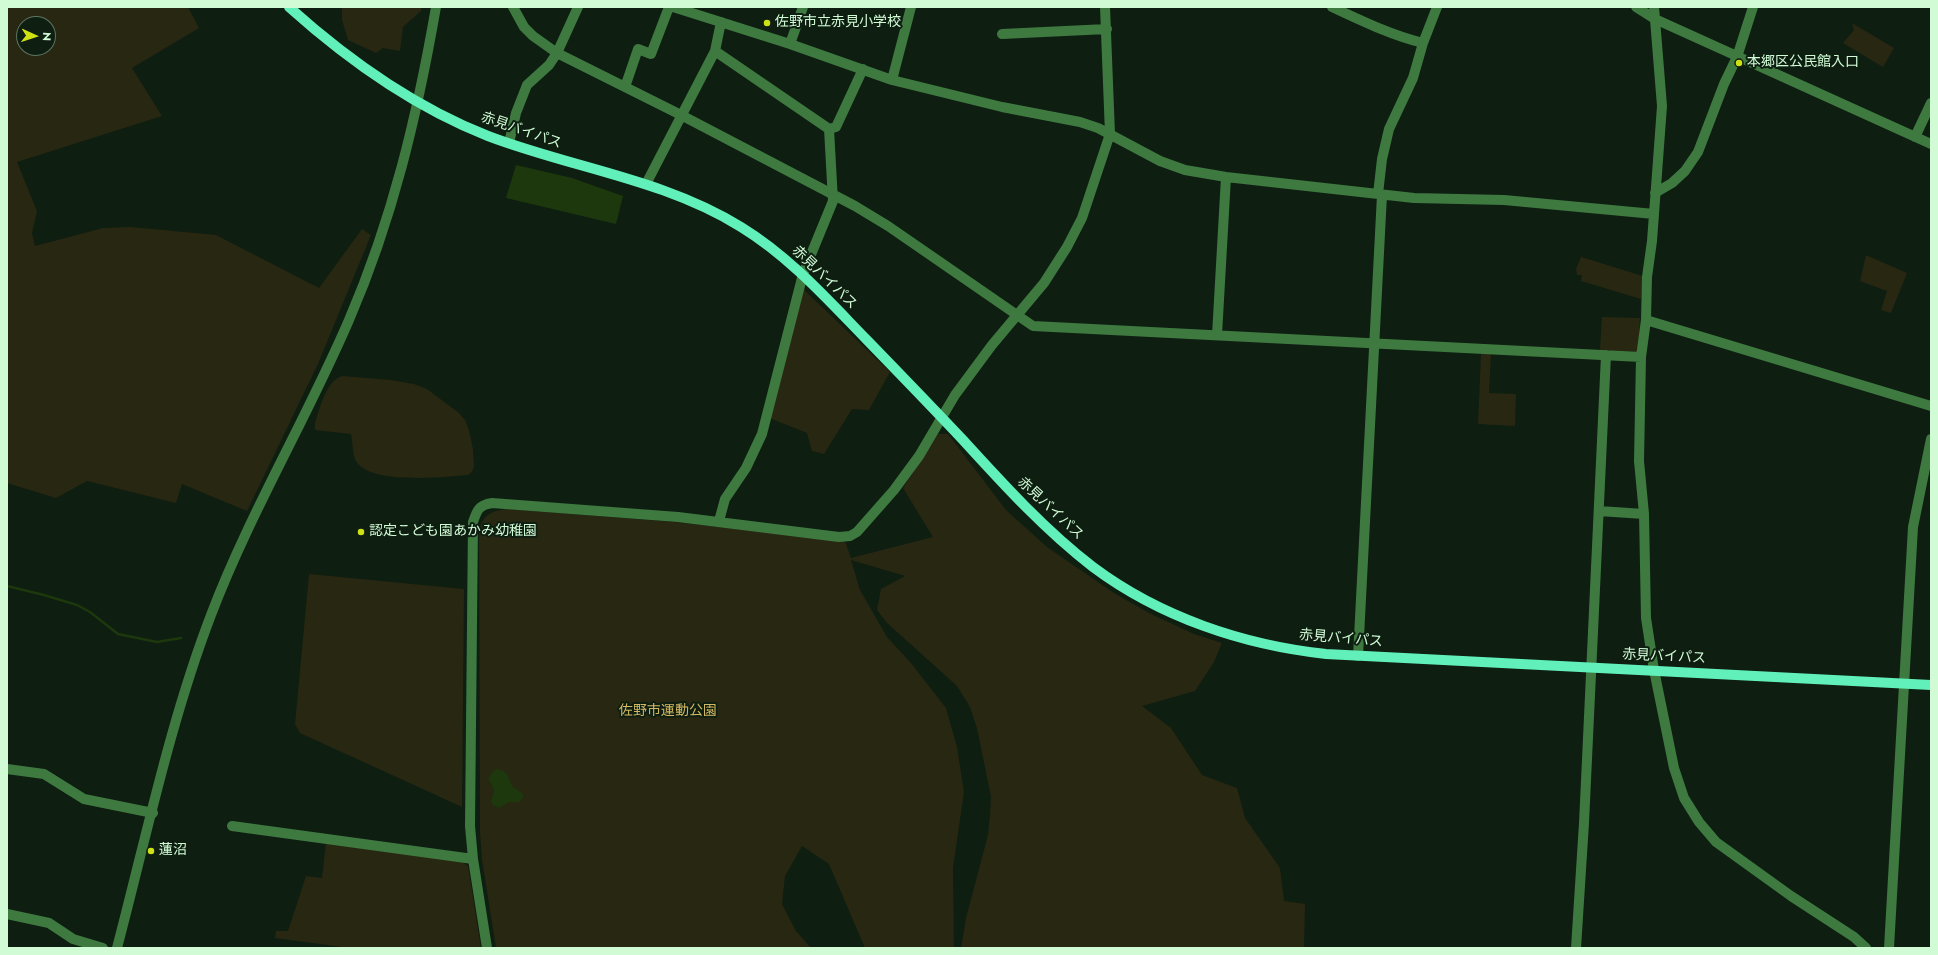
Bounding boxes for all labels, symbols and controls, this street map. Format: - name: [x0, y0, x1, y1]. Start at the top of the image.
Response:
- place label: 佐野市立赤見小学校: [775, 15, 901, 31]
- north arrow: [16, 16, 56, 56]
- marker: 佐野市立赤見小学校: [762, 18, 772, 28]
- text: N: [39, 32, 55, 41]
- place label: 本郷区公民館入口: [1747, 55, 1859, 71]
- marker: 本郷区公民館入口: [1734, 58, 1744, 68]
- street label: 赤見バイパス: [479, 109, 563, 153]
- street label: 赤見バイパス: [788, 243, 860, 313]
- street label: 赤見バイパス: [1014, 474, 1086, 544]
- place label: 認定こども園あかみ幼稚園: [369, 524, 537, 540]
- marker: 認定こども園あかみ幼稚園: [356, 527, 366, 537]
- street label: 赤見バイパス: [1298, 627, 1384, 651]
- street label: 赤見バイパス: [1622, 646, 1706, 668]
- park label: 佐野市運動公園: [619, 704, 717, 720]
- place label: 蓮沼: [159, 843, 187, 859]
- marker: 蓮沼: [146, 846, 156, 856]

